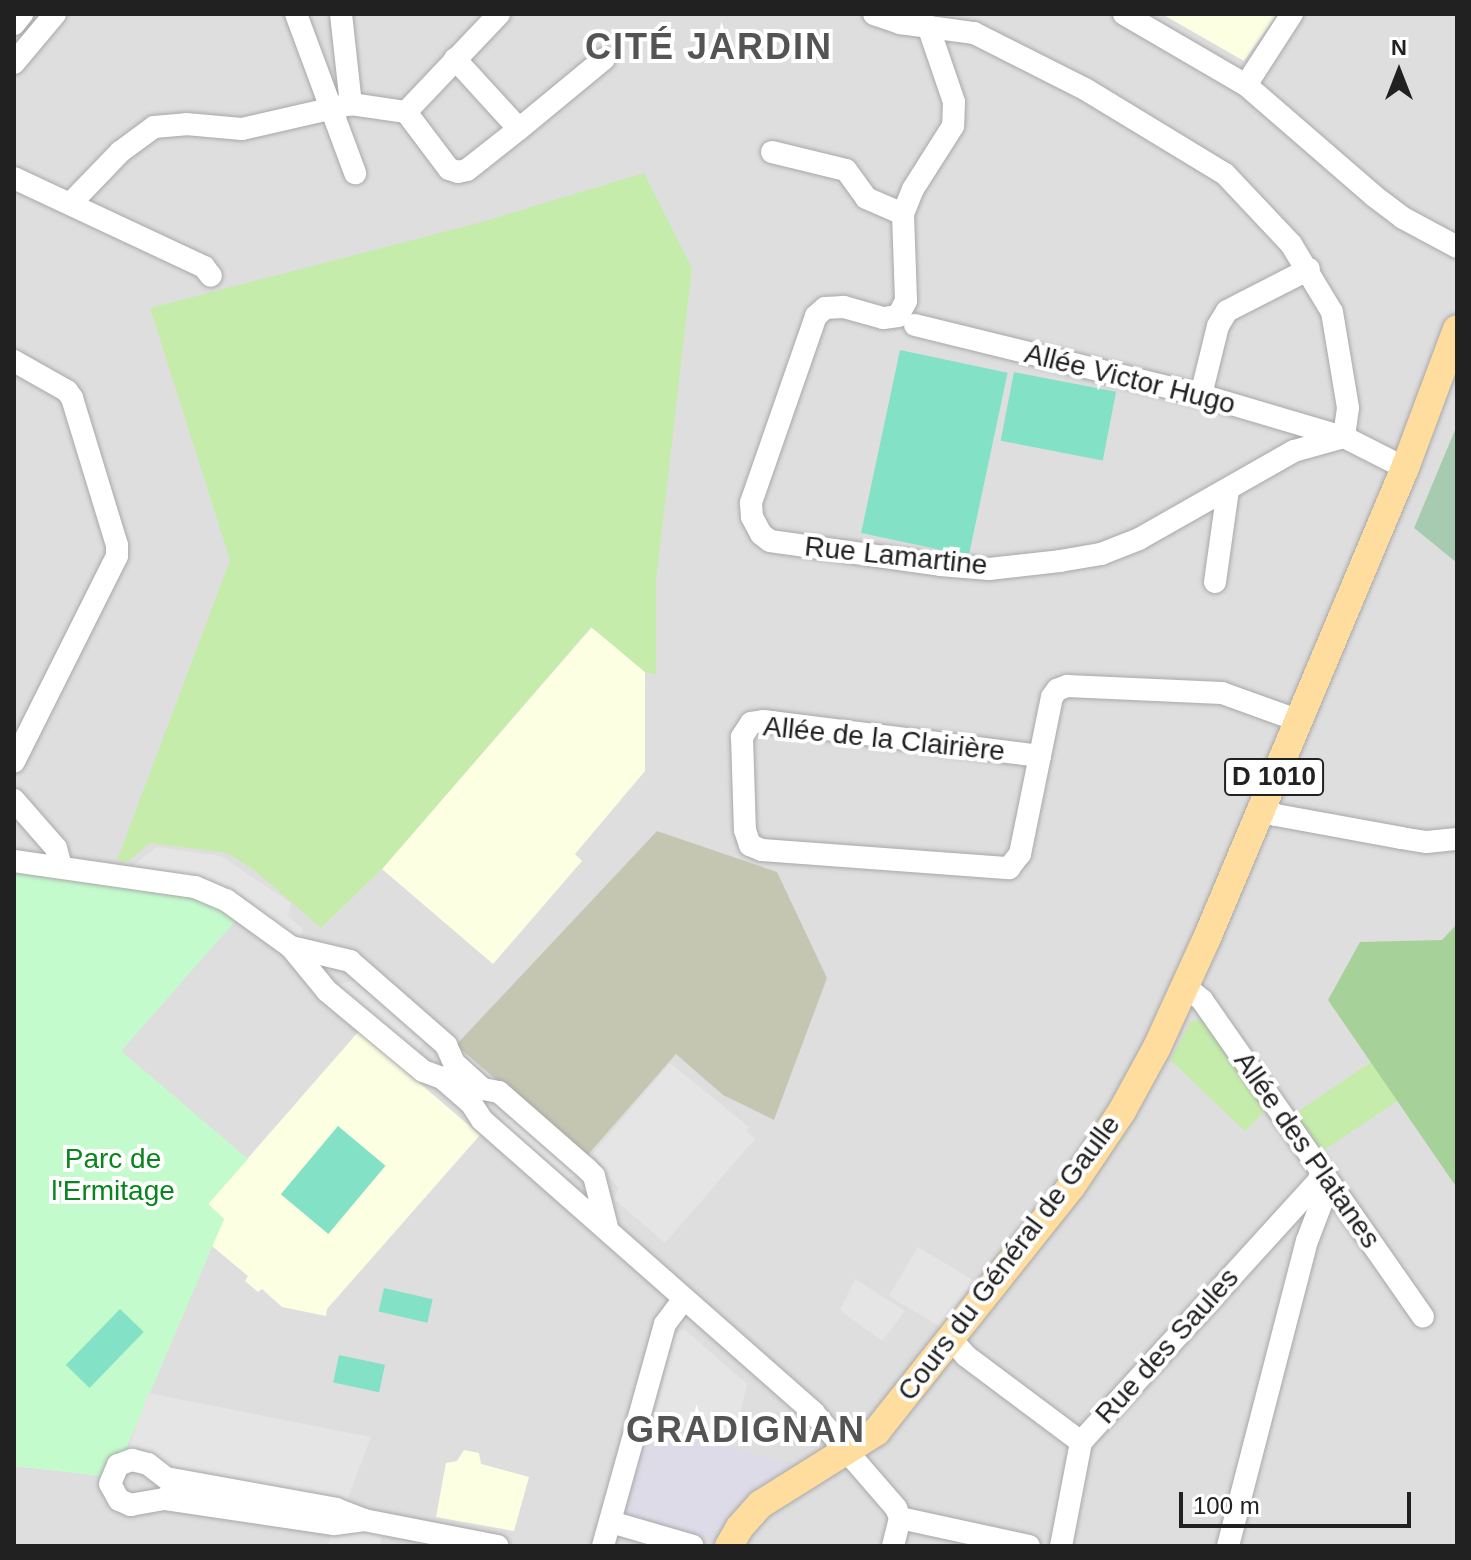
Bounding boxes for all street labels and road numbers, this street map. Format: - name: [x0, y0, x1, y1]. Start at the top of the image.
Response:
- street label: Allée Victor Hugo: [1021, 337, 1239, 421]
- street label: Rue Lamartine: [803, 530, 989, 582]
- street label: Allée de la Clairière: [762, 710, 1006, 768]
- road number: D 1010: [1224, 755, 1324, 799]
- street label: Allée des Platanes: [1227, 1045, 1387, 1255]
- street label: Cours du Général de Gaulle: [891, 1109, 1127, 1407]
- street label: Rue des Saules: [1088, 1261, 1246, 1431]

